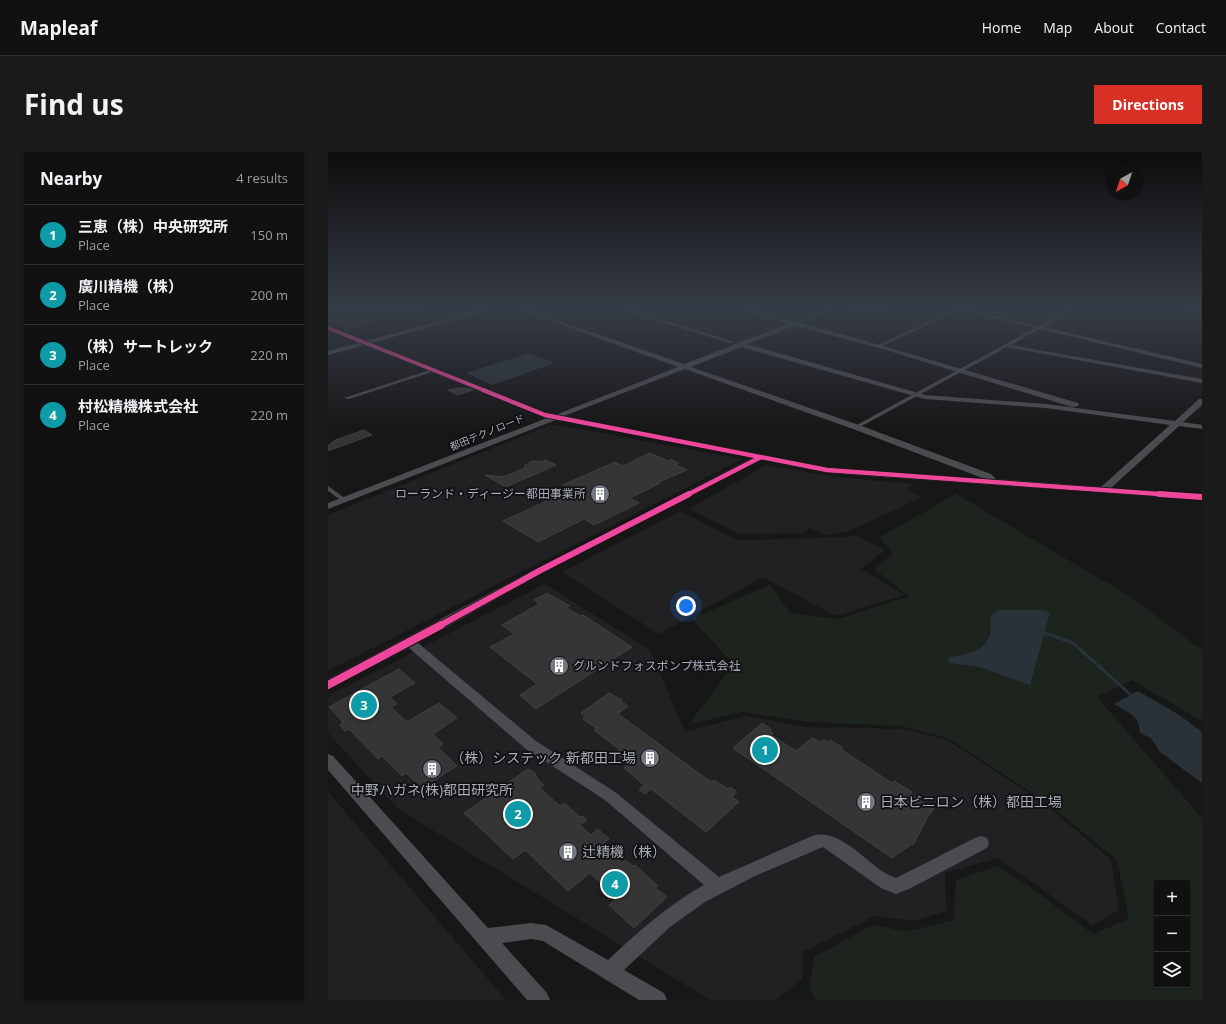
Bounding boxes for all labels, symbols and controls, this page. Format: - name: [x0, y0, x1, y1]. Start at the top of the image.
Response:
- text: Mapleaf: [20, 15, 97, 41]
- text: Home: [982, 18, 1021, 37]
- text: Map: [1043, 18, 1072, 37]
- text: About: [1094, 18, 1134, 37]
- text: Contact: [1156, 18, 1206, 37]
- text: Find us: [24, 85, 124, 123]
- button: Directions: [1094, 85, 1202, 124]
- north arrow: [1106, 164, 1142, 200]
- text: Nearby: [40, 167, 102, 190]
- text: 4 results: [236, 169, 288, 187]
- text: 三恵（株）中央研究所: [78, 216, 228, 236]
- text: 1: [49, 226, 57, 244]
- text: 150 m: [250, 226, 288, 244]
- text: Place: [78, 236, 110, 254]
- text: 廣川精機（株）: [78, 276, 183, 296]
- text: 2: [49, 286, 57, 304]
- text: 200 m: [250, 286, 288, 304]
- text: Place: [78, 296, 110, 314]
- text: （株）サートレック: [78, 336, 213, 356]
- text: 3: [49, 346, 57, 364]
- text: 220 m: [250, 346, 288, 364]
- text: Place: [78, 356, 110, 374]
- text: 村松精機株式会社: [78, 396, 198, 416]
- text: 4: [49, 406, 57, 424]
- text: 220 m: [250, 406, 288, 424]
- street label: 都田テクノロード: [448, 411, 526, 453]
- text: Place: [78, 416, 110, 434]
- building icon: ローランド・ディージー都田事業所: [589, 483, 611, 505]
- place label: ローランド・ディージー都田事業所: [395, 485, 586, 502]
- your location: [676, 596, 696, 616]
- building icon: グルンドフォスポンプ株式会社: [548, 655, 570, 677]
- place label: グルンドフォスポンプ株式会社: [573, 657, 740, 674]
- pin: 3: [351, 690, 377, 720]
- pin: 1: [752, 735, 778, 765]
- building icon: （株）システック 新都田工場: [639, 747, 661, 769]
- place label: （株）システック 新都田工場: [450, 748, 636, 767]
- building icon: 中野ハガネ(株)都田研究所: [421, 758, 443, 780]
- place label: 中野ハガネ(株)都田研究所: [351, 780, 513, 799]
- building icon: 日本ビニロン（株）都田工場: [855, 791, 877, 813]
- place label: 日本ビニロン（株）都田工場: [880, 792, 1062, 811]
- pin: 2: [505, 799, 531, 829]
- building icon: 辻精機（株）: [557, 841, 579, 863]
- place label: 辻精機（株）: [582, 842, 666, 861]
- pin: 4: [602, 869, 628, 899]
- map controls: [1154, 880, 1190, 988]
- button: +: [1154, 880, 1190, 916]
- button: −: [1154, 916, 1190, 952]
- button: layers: [1154, 952, 1190, 988]

